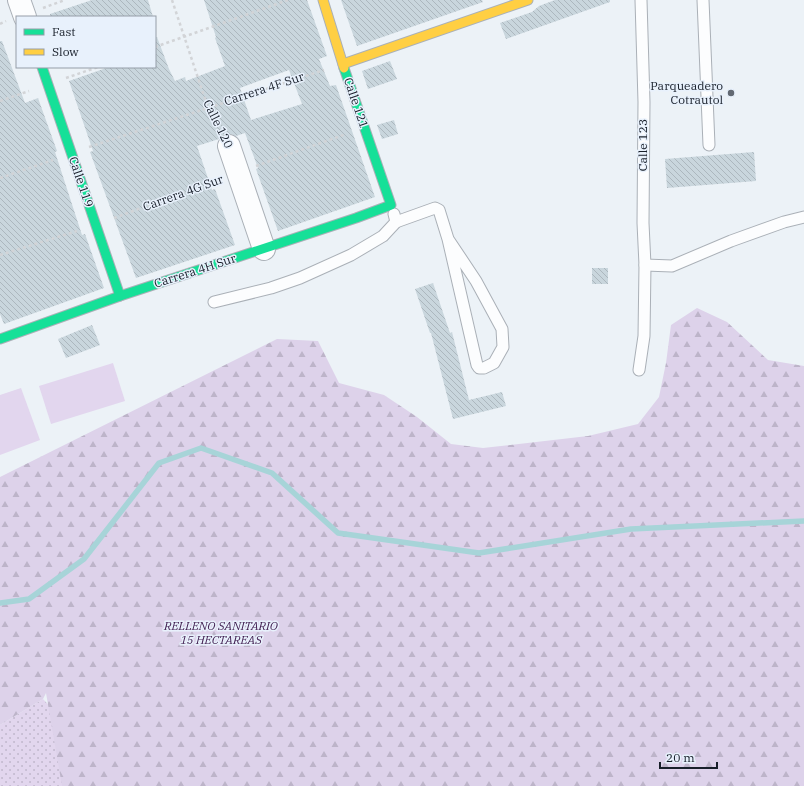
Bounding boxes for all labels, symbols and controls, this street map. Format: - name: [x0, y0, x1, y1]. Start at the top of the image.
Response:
- legend: [16, 16, 156, 68]
- text: Fast: [52, 24, 76, 39]
- text: Slow: [52, 44, 79, 59]
- street label: Carrera 4F Sur: [222, 68, 306, 109]
- street label: Calle 121: [341, 76, 372, 130]
- place label: Parqueadero Cotrautol: [650, 78, 723, 107]
- marker: Parqueadero Cotrautol: [726, 88, 736, 98]
- street label: Calle 120: [200, 97, 237, 151]
- street label: Calle 123: [635, 119, 650, 171]
- street label: Calle 119: [66, 155, 97, 209]
- street label: Carrera 4G Sur: [141, 171, 226, 214]
- street label: Carrera 4H Sur: [152, 250, 238, 291]
- park label: RELLENO SANITARIO 15 HECTAREAS: [163, 618, 278, 647]
- scale bar: [660, 744, 717, 770]
- text: 20 m: [666, 750, 695, 765]

